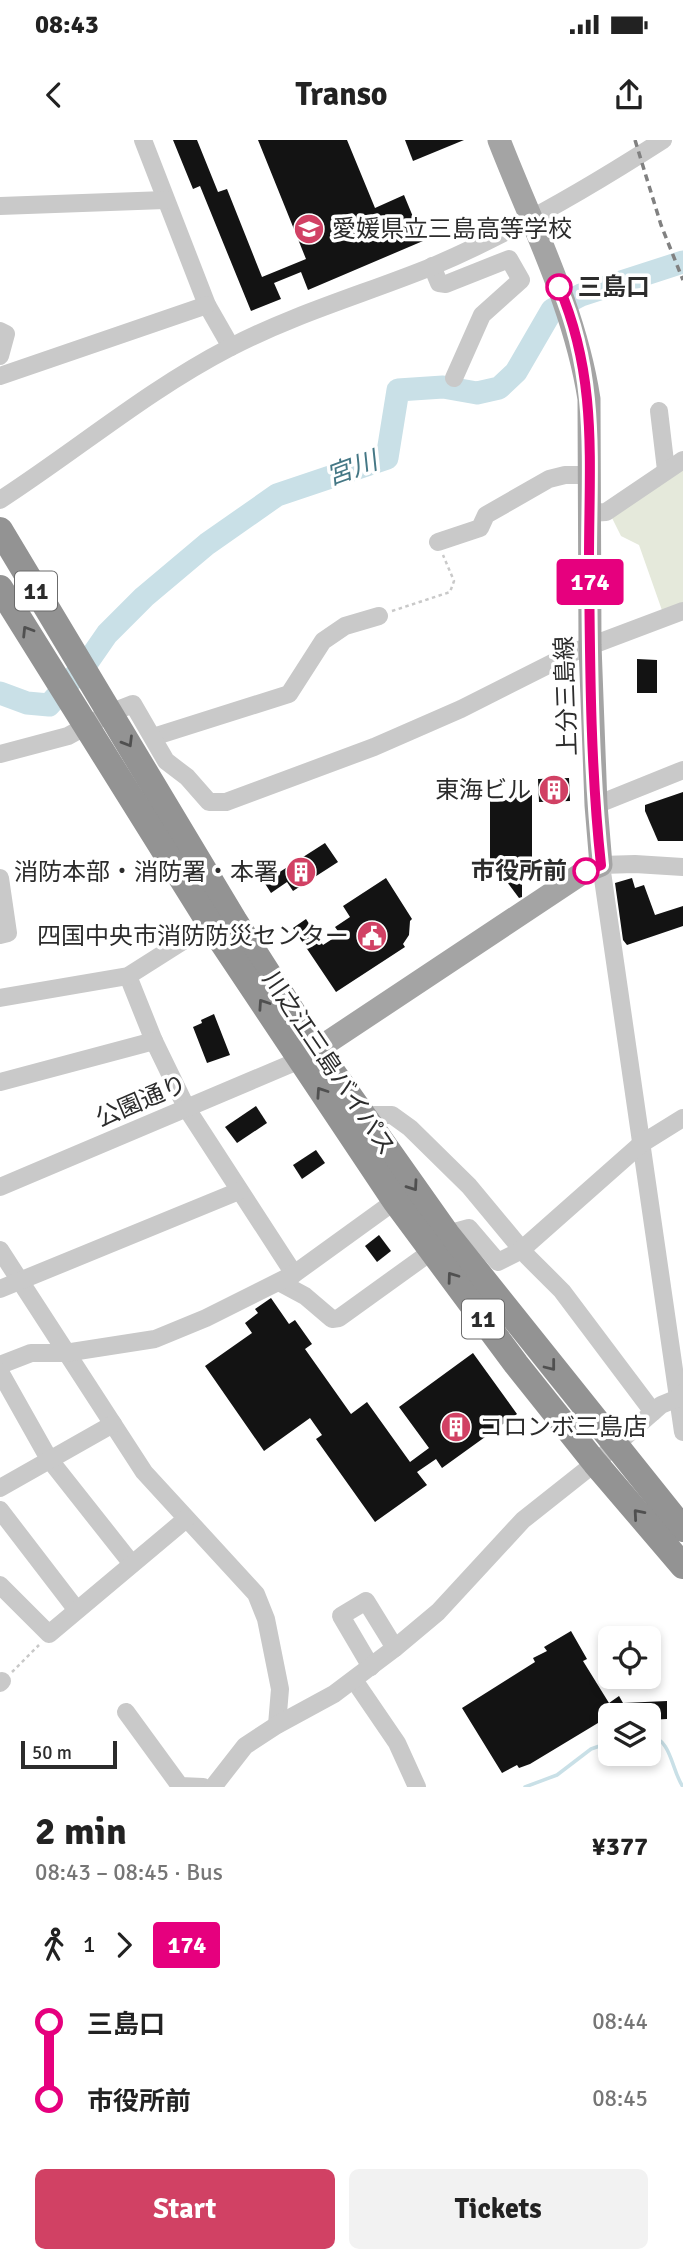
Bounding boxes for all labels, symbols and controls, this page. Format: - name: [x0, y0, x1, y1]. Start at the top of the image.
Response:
- text: 08:43: [35, 9, 99, 41]
- text: Transo: [295, 75, 388, 114]
- icon: back: [35, 76, 73, 114]
- icon: share: [610, 76, 648, 114]
- school or university icon: 愛媛県立三島高等学校: [292, 212, 326, 246]
- place label: 愛媛県立三島高等学校: [332, 214, 572, 244]
- place label: 三島口: [578, 272, 650, 302]
- marker: 三島口: [546, 274, 572, 300]
- water label: 宮川: [322, 444, 385, 493]
- line badge: 174: [550, 559, 630, 605]
- text: 174: [571, 567, 609, 597]
- road number: 11: [15, 572, 57, 611]
- one-way arrow: [23, 626, 36, 639]
- street label: 上分三島線: [549, 636, 583, 756]
- one-way arrow: [120, 734, 133, 747]
- building icon: 東海ビル: [537, 773, 571, 807]
- place label: 東海ビル: [435, 775, 531, 805]
- building icon: 消防本部・消防署・本署: [284, 855, 318, 889]
- place label: 市役所前: [471, 856, 567, 886]
- place label: 消防本部・消防署・本署: [14, 857, 278, 887]
- marker: 市役所前: [573, 858, 599, 884]
- public building icon: 四国中央市消防防災センター: [355, 919, 389, 953]
- place label: 四国中央市消防防災センター: [37, 921, 349, 951]
- street label: 川之江三島バイパス: [256, 965, 402, 1161]
- one-way arrow: [258, 998, 271, 1011]
- street label: 公園通り: [91, 1068, 191, 1134]
- one-way arrow: [316, 1086, 329, 1099]
- one-way arrow: [405, 1178, 417, 1191]
- one-way arrow: [448, 1272, 461, 1285]
- road number: 11: [462, 1300, 504, 1338]
- one-way arrow: [543, 1359, 556, 1371]
- building icon: コロンボ三島店: [439, 1410, 473, 1444]
- place label: コロンボ三島店: [479, 1412, 647, 1442]
- one-way arrow: [634, 1509, 646, 1522]
- map controls: [598, 1626, 661, 1766]
- button: locate: [598, 1626, 661, 1689]
- button: layers: [598, 1703, 661, 1766]
- scale bar: [21, 1738, 117, 1770]
- text: 50 m: [32, 1741, 72, 1765]
- text: 2 min: [35, 1808, 127, 1855]
- text: ¥377: [592, 1831, 648, 1863]
- text: 08:43 – 08:45 · Bus: [35, 1858, 223, 1887]
- icon: walk: [35, 1926, 73, 1964]
- icon: forward: [105, 1926, 143, 1964]
- text: 1: [83, 1930, 95, 1959]
- text: 174: [167, 1930, 206, 1960]
- text: 08:44: [592, 2007, 648, 2036]
- text: 三島口: [87, 2009, 165, 2041]
- text: 08:45: [592, 2084, 648, 2113]
- text: 市役所前: [87, 2086, 191, 2118]
- button: Start: [35, 2169, 335, 2249]
- button: Tickets: [349, 2169, 648, 2249]

